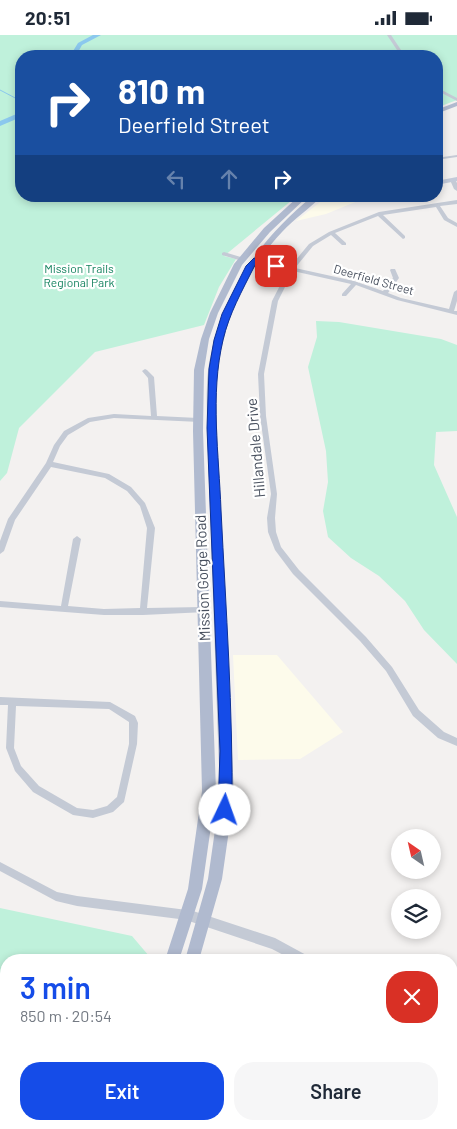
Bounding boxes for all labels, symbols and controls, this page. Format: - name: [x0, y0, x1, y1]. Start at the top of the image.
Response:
- text: 20:51: [25, 6, 70, 29]
- text: 810 m: [118, 69, 205, 111]
- icon: right: [35, 70, 100, 135]
- text: Deerfield Street: [118, 111, 270, 137]
- icon: left: [162, 165, 190, 193]
- icon: ahead: [215, 165, 243, 193]
- icon: right: [268, 165, 296, 193]
- pin: [255, 245, 297, 287]
- icon: arrive: [262, 252, 290, 280]
- park label: Mission Trails Regional Park: [43, 261, 115, 289]
- street label: Deerfield Street: [332, 261, 416, 297]
- street label: Hillandale Drive: [242, 397, 268, 499]
- street label: Mission Gorge Road: [191, 514, 213, 642]
- position arrow: [198, 783, 250, 835]
- north arrow: [391, 829, 441, 879]
- map controls: [391, 829, 441, 939]
- button: layers: [391, 889, 441, 939]
- text: 3 min: [20, 969, 91, 1005]
- button: close: [386, 971, 438, 1023]
- text: 850 m · 20:54: [20, 1006, 112, 1025]
- button: Exit: [20, 1062, 224, 1120]
- button: Share: [234, 1062, 438, 1120]

